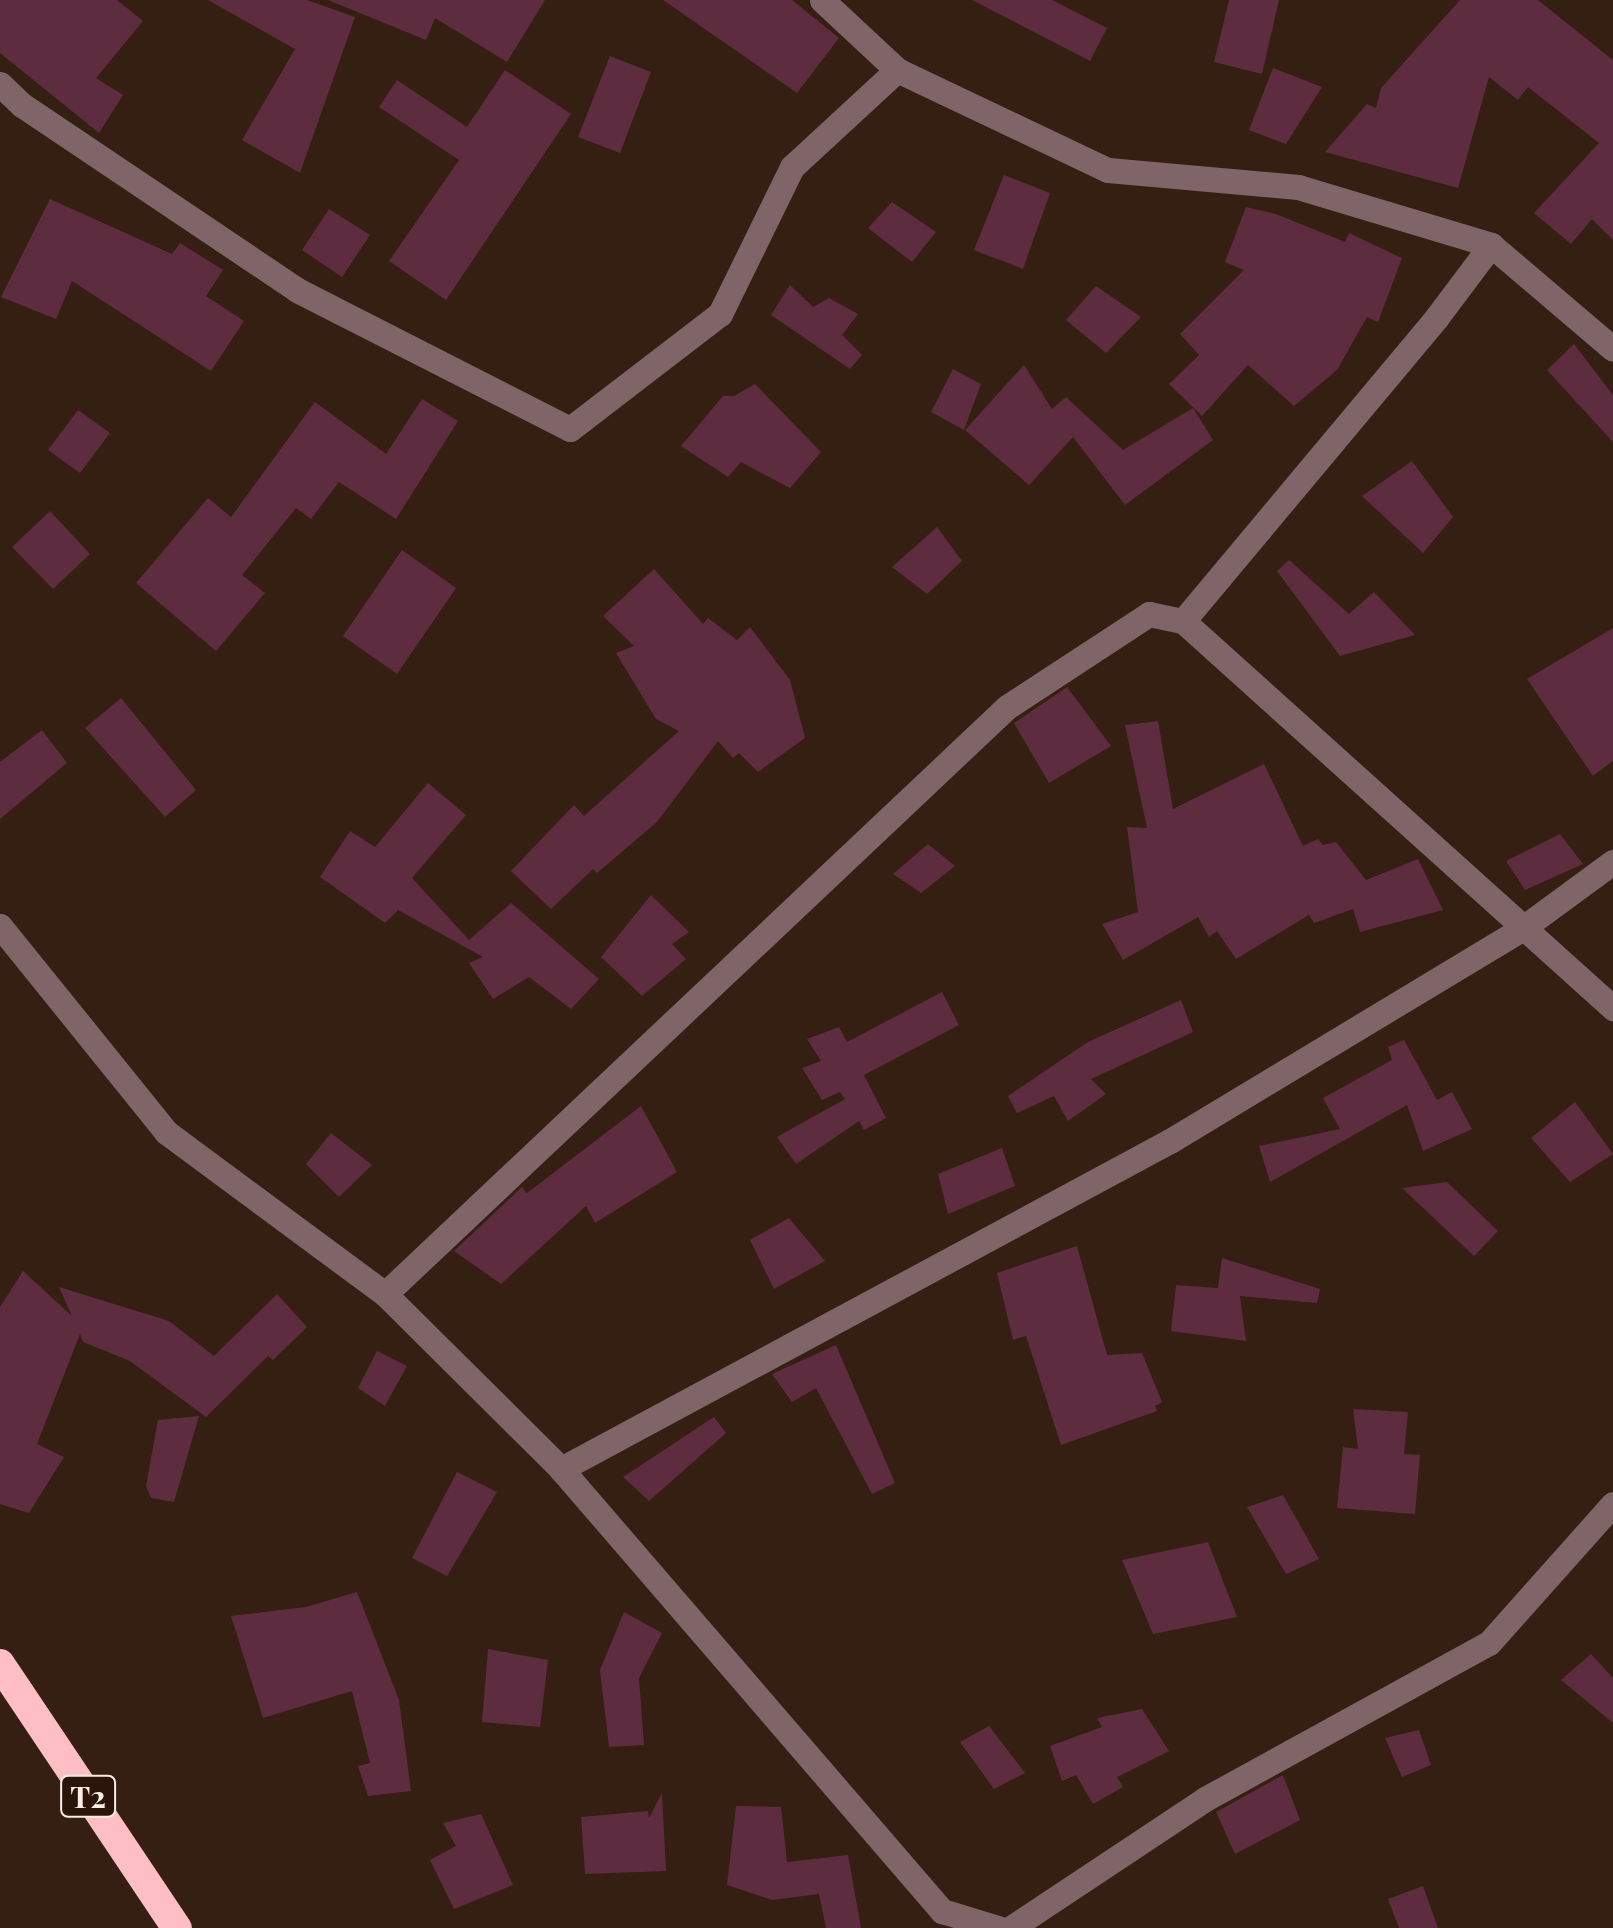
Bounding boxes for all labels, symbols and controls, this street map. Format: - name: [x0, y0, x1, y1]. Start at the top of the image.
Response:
- road number: T2: [58, 1771, 118, 1821]

